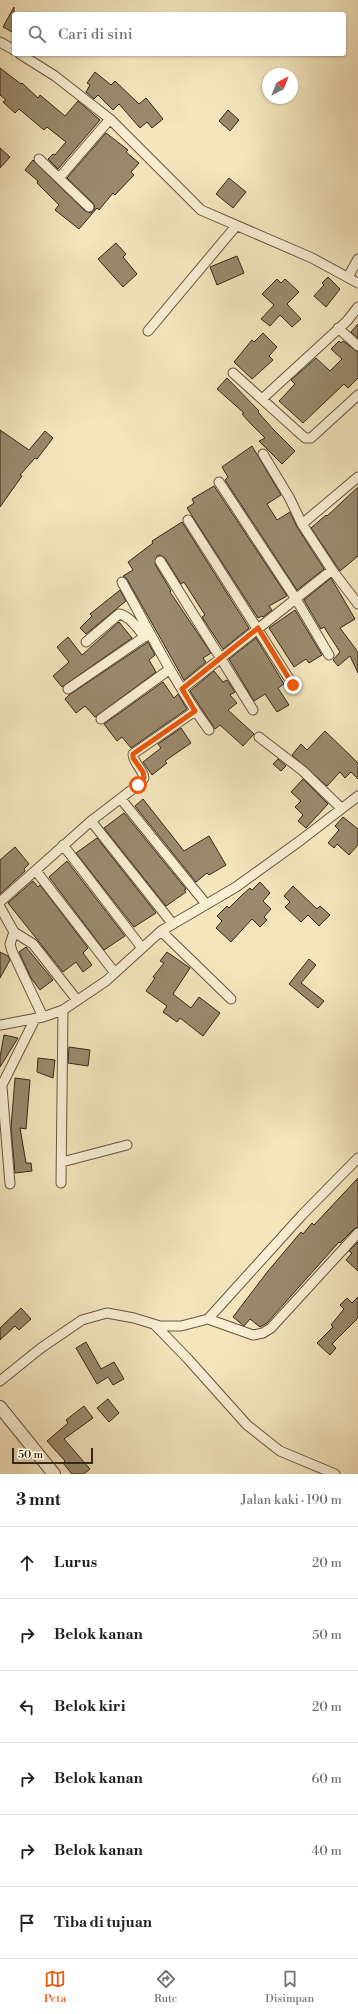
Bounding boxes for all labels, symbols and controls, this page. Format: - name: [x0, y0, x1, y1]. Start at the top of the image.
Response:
- search box: [12, 12, 346, 56]
- icon: search: [26, 23, 48, 45]
- text: Cari di sini: [58, 25, 133, 44]
- north arrow: [262, 68, 298, 104]
- route end: [284, 676, 302, 694]
- route start: [129, 776, 147, 794]
- scale bar: [12, 1446, 93, 1465]
- text: 50 m: [18, 1448, 43, 1462]
- text: 3 mnt: [16, 1489, 61, 1511]
- text: Jalan kaki · 190 m: [241, 1492, 342, 1508]
- icon: ahead: [16, 1552, 38, 1574]
- text: Lurus: [54, 1553, 97, 1572]
- text: 20 m: [312, 1555, 342, 1571]
- icon: right: [16, 1624, 38, 1646]
- text: Belok kanan: [54, 1625, 143, 1644]
- text: 50 m: [312, 1627, 342, 1643]
- icon: left: [16, 1696, 38, 1718]
- text: Belok kiri: [54, 1697, 125, 1716]
- text: 20 m: [312, 1699, 342, 1715]
- icon: right: [16, 1768, 38, 1790]
- text: Belok kanan: [54, 1769, 143, 1788]
- text: 60 m: [311, 1771, 342, 1787]
- icon: right: [16, 1840, 38, 1862]
- text: Belok kanan: [54, 1841, 143, 1860]
- text: 40 m: [312, 1843, 342, 1859]
- icon: arrive: [16, 1912, 38, 1934]
- text: Tiba di tujuan: [54, 1913, 152, 1932]
- tab: Peta: [44, 1968, 66, 2006]
- tab: Rute: [154, 1968, 177, 2006]
- tab: Disimpan: [265, 1968, 314, 2006]

